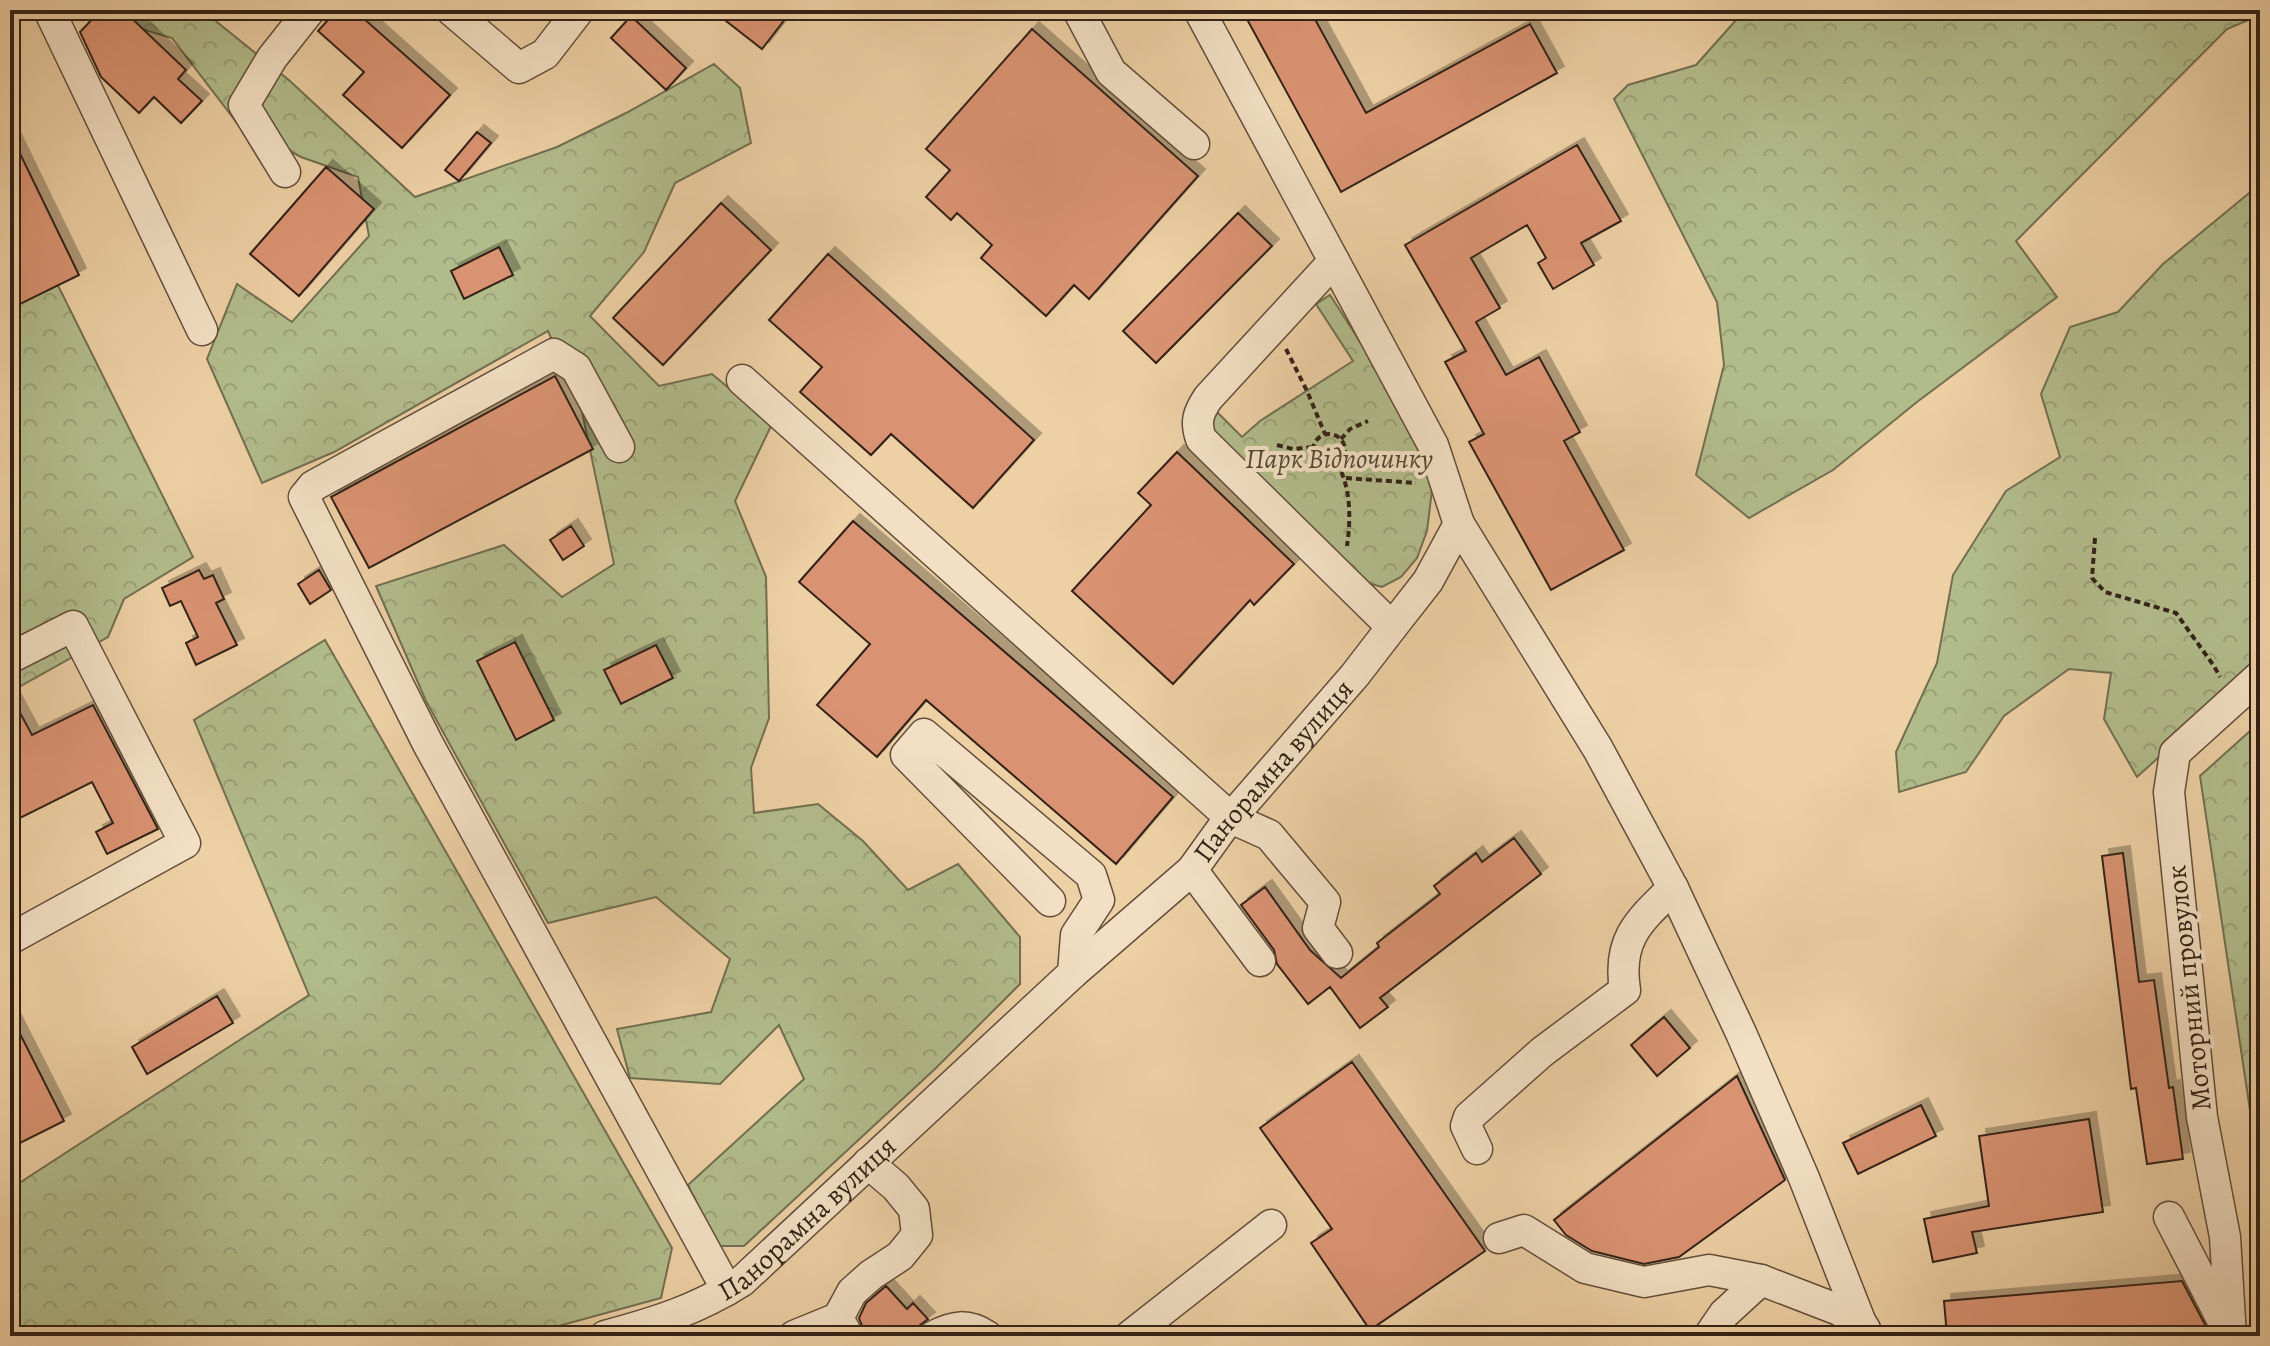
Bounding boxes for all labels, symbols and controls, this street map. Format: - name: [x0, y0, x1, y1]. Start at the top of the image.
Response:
- park label: Парк Відпочинку: [1245, 440, 1433, 478]
- street label: Панорамна вулиця: [1185, 671, 1362, 870]
- street label: Моторний провулок: [2157, 863, 2221, 1113]
- street label: Панорамна вулиця: [711, 1128, 905, 1310]

